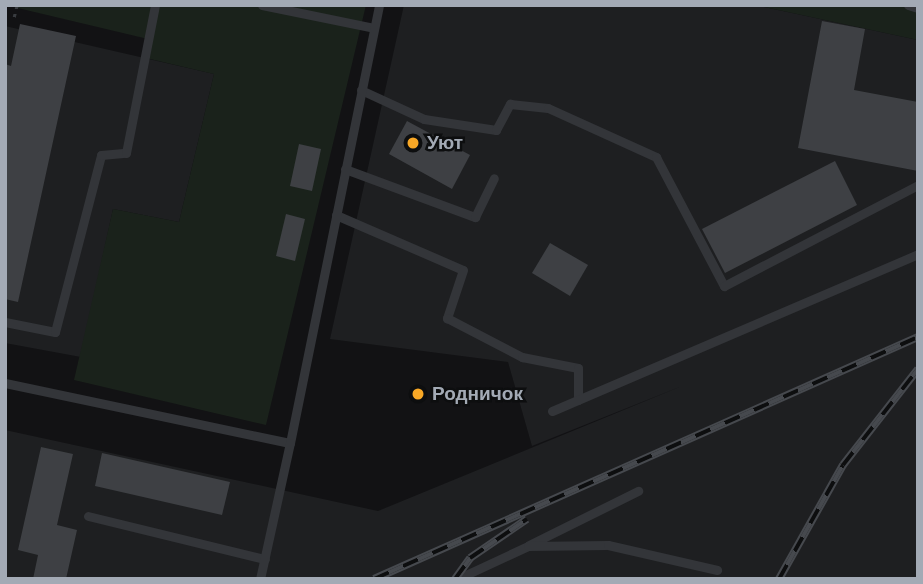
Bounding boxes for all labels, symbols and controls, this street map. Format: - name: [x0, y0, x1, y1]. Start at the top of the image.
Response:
- place label: Уют: [427, 132, 463, 154]
- marker: Уют: [405, 135, 421, 151]
- place label: Родничок: [432, 383, 523, 405]
- marker: Родничок: [410, 386, 426, 402]

